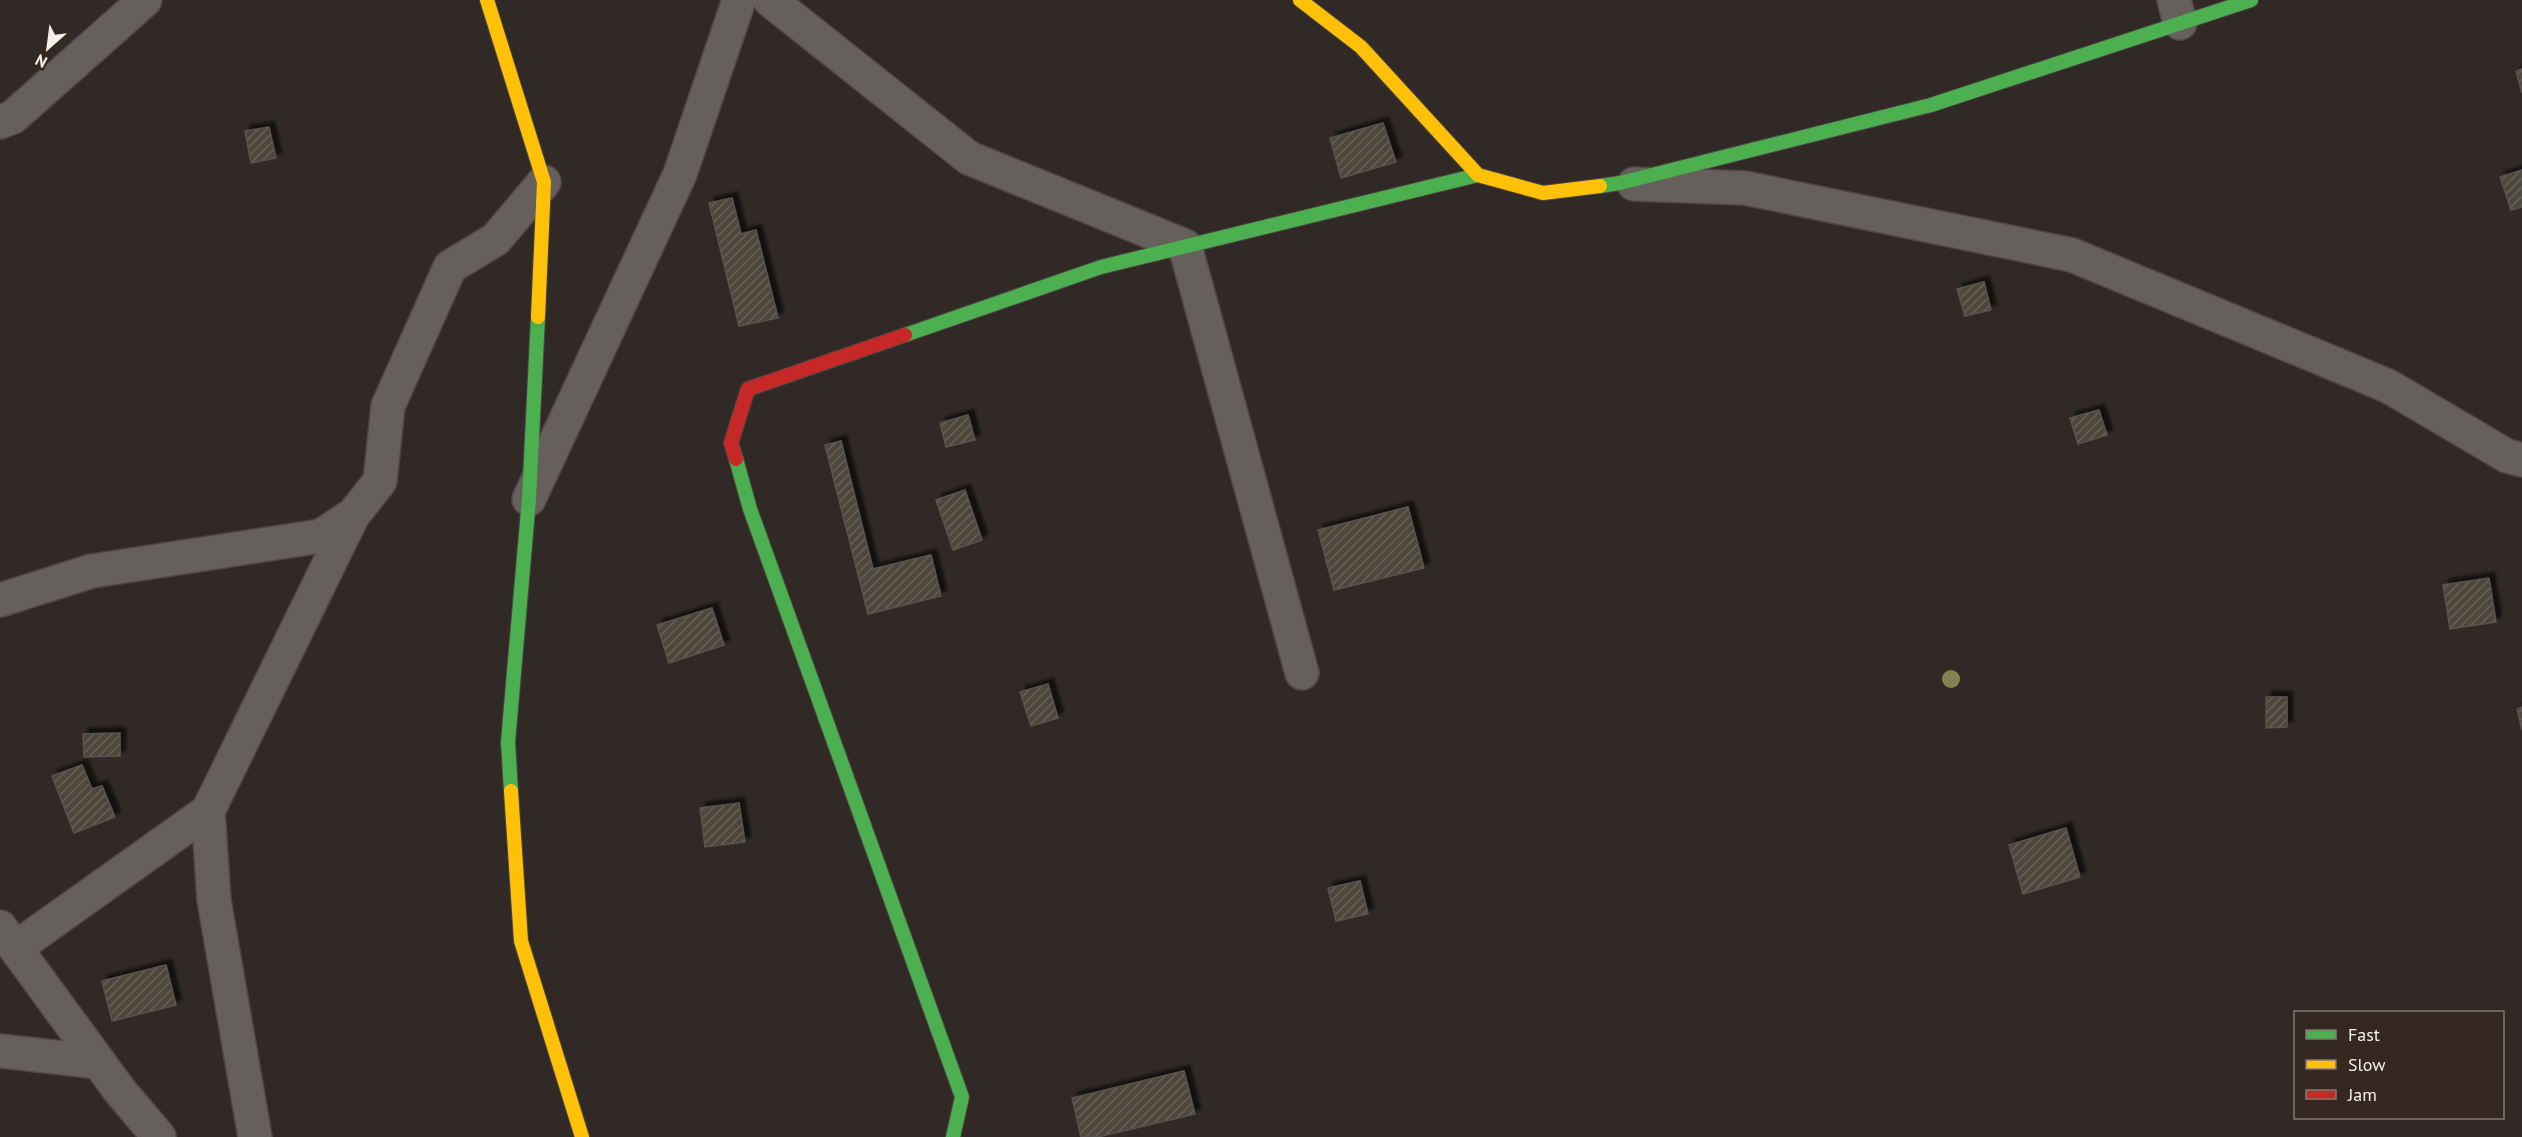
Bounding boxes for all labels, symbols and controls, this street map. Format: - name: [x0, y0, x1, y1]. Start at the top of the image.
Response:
- north arrow: [18, 18, 78, 78]
- text: N: [32, 50, 50, 73]
- legend: [2294, 1011, 2504, 1119]
- text: Fast: [2348, 1023, 2380, 1046]
- text: Slow: [2348, 1053, 2386, 1076]
- text: Jam: [2347, 1083, 2377, 1106]

